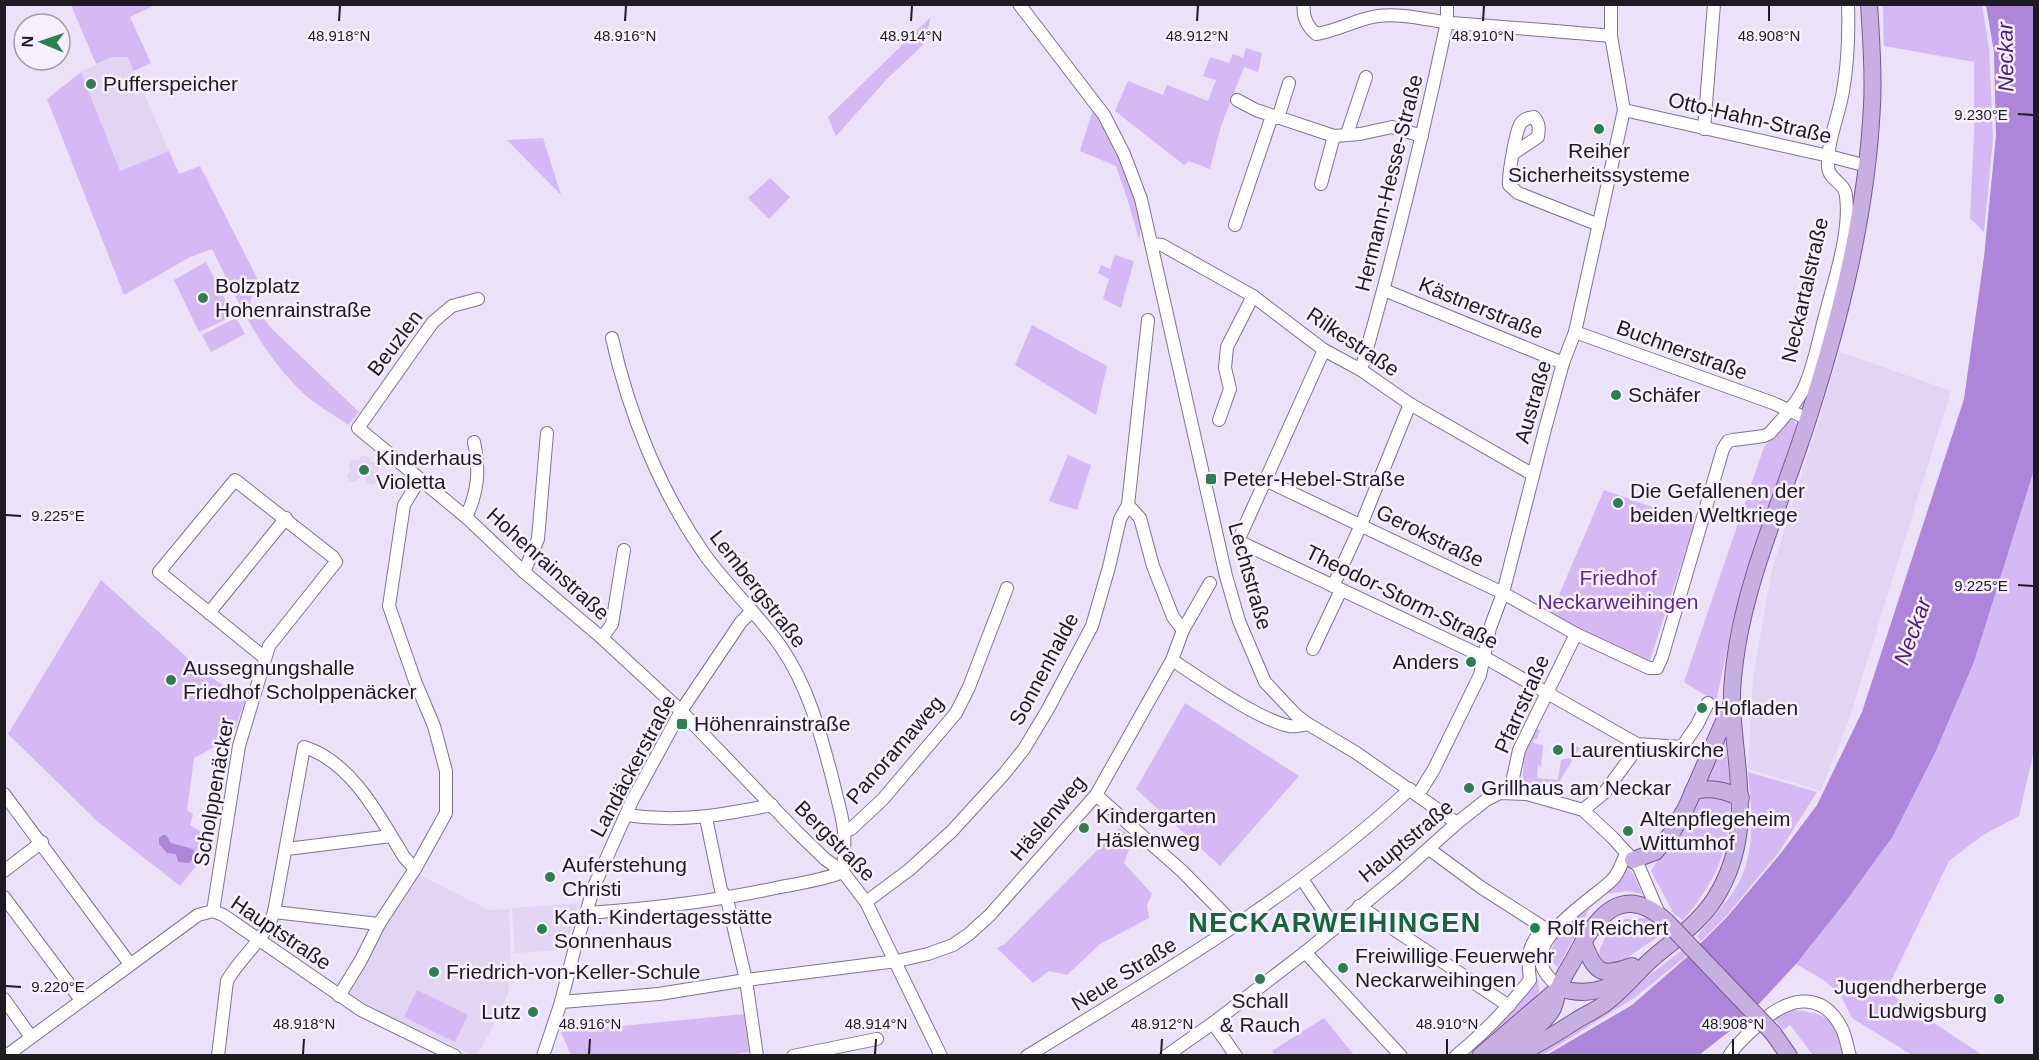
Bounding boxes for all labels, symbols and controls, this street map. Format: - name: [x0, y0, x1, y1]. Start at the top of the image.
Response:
- north arrow: [12, 12, 72, 72]
- water label: Neckar: [1992, 20, 2019, 92]
- text: 48.918°N: [308, 27, 370, 44]
- text: 48.916°N: [594, 27, 656, 44]
- text: 48.914°N: [880, 27, 942, 44]
- text: 48.912°N: [1166, 27, 1228, 44]
- text: 48.910°N: [1452, 27, 1514, 44]
- text: 48.908°N: [1738, 27, 1800, 44]
- text: N: [19, 35, 36, 48]
- place label: Pufferspeicher: [103, 72, 238, 95]
- street label: Hermann-Hesse-Straße: [1350, 72, 1427, 294]
- marker: Pufferspeicher: [84, 77, 98, 91]
- street label: Otto-Hahn-Straße: [1666, 88, 1834, 147]
- text: 9.230°E: [1954, 106, 2008, 123]
- marker: Reiher Sicherheitssysteme: [1592, 122, 1606, 136]
- place label: Reiher Sicherheitssysteme: [1508, 139, 1690, 186]
- street label: Neckartalstraße: [1777, 215, 1832, 365]
- street label: Kästnerstraße: [1416, 272, 1547, 343]
- place label: Bolzplatz Hohenrainstraße: [215, 274, 371, 321]
- marker: Bolzplatz Hohenrainstraße: [196, 291, 210, 305]
- street label: Rilkestraße: [1303, 302, 1404, 381]
- street label: Beuzlen: [363, 305, 427, 380]
- street label: Buchnerstraße: [1614, 315, 1751, 384]
- street label: Austraße: [1510, 358, 1555, 446]
- place label: Schäfer: [1628, 383, 1700, 406]
- marker: Schäfer: [1609, 388, 1623, 402]
- place label: Kinderhaus Violetta: [376, 446, 482, 493]
- marker: Kinderhaus Violetta: [357, 463, 371, 477]
- place label: Peter-Hebel-Straße: [1223, 467, 1405, 490]
- marker: Peter-Hebel-Straße: [1204, 472, 1218, 486]
- place label: Die Gefallenen der beiden Weltkriege: [1630, 479, 1805, 526]
- marker: Die Gefallenen der beiden Weltkriege: [1611, 496, 1625, 510]
- street label: Gerokstraße: [1373, 500, 1488, 571]
- street label: Hohenrainstraße: [483, 503, 614, 625]
- text: 9.225°E: [31, 507, 85, 524]
- street label: Lechtstraße: [1224, 519, 1277, 632]
- street label: Lembergstraße: [705, 526, 811, 652]
- street label: Theodor-Storm-Straße: [1302, 540, 1502, 653]
- park label: Friedhof Neckarweihingen: [1537, 566, 1699, 613]
- text: 9.225°E: [1954, 577, 2008, 594]
- water label: Neckar: [1889, 593, 1937, 668]
- street label: Sonnenhalde: [1004, 609, 1083, 729]
- place label: Anders: [1392, 650, 1459, 673]
- street label: Pfarrstraße: [1490, 651, 1553, 756]
- marker: Anders: [1464, 655, 1478, 669]
- place label: Aussegnungshalle Friedhof Scholppenäcker: [183, 656, 416, 703]
- marker: Aussegnungshalle Friedhof Scholppenäcker: [164, 673, 178, 687]
- street label: Landäckerstraße: [585, 691, 680, 841]
- street label: Panoramaweg: [842, 691, 948, 808]
- place label: Hofladen: [1714, 696, 1798, 719]
- marker: Hofladen: [1695, 701, 1709, 715]
- place label: Höhenrainstraße: [694, 712, 850, 735]
- street label: Scholppenäcker: [189, 716, 238, 868]
- marker: Höhenrainstraße: [675, 717, 689, 731]
- place label: Laurentiuskirche: [1570, 738, 1724, 761]
- marker: Laurentiuskirche: [1551, 743, 1565, 757]
- street label: Häslenweg: [1005, 770, 1090, 865]
- place label: Grillhaus am Neckar: [1481, 776, 1671, 799]
- marker: Grillhaus am Neckar: [1462, 781, 1476, 795]
- street label: Hauptstraße: [1354, 795, 1457, 887]
- street label: Bergstraße: [790, 796, 880, 886]
- place label: Kindergarten Häslenweg: [1096, 804, 1216, 851]
- place label: Altenpflegeheim Wittumhof: [1640, 807, 1791, 854]
- marker: Kindergarten Häslenweg: [1077, 821, 1091, 835]
- marker: Altenpflegeheim Wittumhof: [1621, 824, 1635, 838]
- place label: Auferstehung Christi: [562, 853, 687, 900]
- marker: Auferstehung Christi: [543, 870, 557, 884]
- street label: Hauptstraße: [227, 891, 336, 974]
- place label: Kath. Kindertagesstätte Sonnenhaus: [554, 905, 772, 952]
- district label: NECKARWEIHINGEN: [1188, 908, 1482, 938]
- place label: Rolf Reichert: [1547, 916, 1669, 939]
- marker: Rolf Reichert: [1528, 921, 1542, 935]
- marker: Kath. Kindertagesstätte Sonnenhaus: [535, 922, 549, 936]
- street label: Neue Straße: [1067, 932, 1180, 1015]
- place label: Freiwillige Feuerwehr Neckarweihingen: [1355, 944, 1555, 991]
- place label: Friedrich-von-Keller-Schule: [446, 960, 700, 983]
- marker: Freiwillige Feuerwehr Neckarweihingen: [1336, 961, 1350, 975]
- marker: Friedrich-von-Keller-Schule: [427, 965, 441, 979]
- marker: Schall & Rauch: [1253, 972, 1267, 986]
- place label: Jugendherberge Ludwigsburg: [1834, 975, 1987, 1022]
- text: 9.220°E: [31, 978, 85, 995]
- place label: Schall & Rauch: [1220, 989, 1300, 1036]
- marker: Jugendherberge Ludwigsburg: [1992, 992, 2006, 1006]
- place label: Lutz: [481, 1000, 521, 1023]
- marker: Lutz: [526, 1005, 540, 1019]
- text: 48.918°N: [273, 1015, 335, 1032]
- text: 48.916°N: [559, 1015, 621, 1032]
- text: 48.914°N: [845, 1015, 907, 1032]
- text: 48.912°N: [1131, 1015, 1193, 1032]
- text: 48.910°N: [1416, 1015, 1478, 1032]
- text: 48.908°N: [1702, 1015, 1764, 1032]

